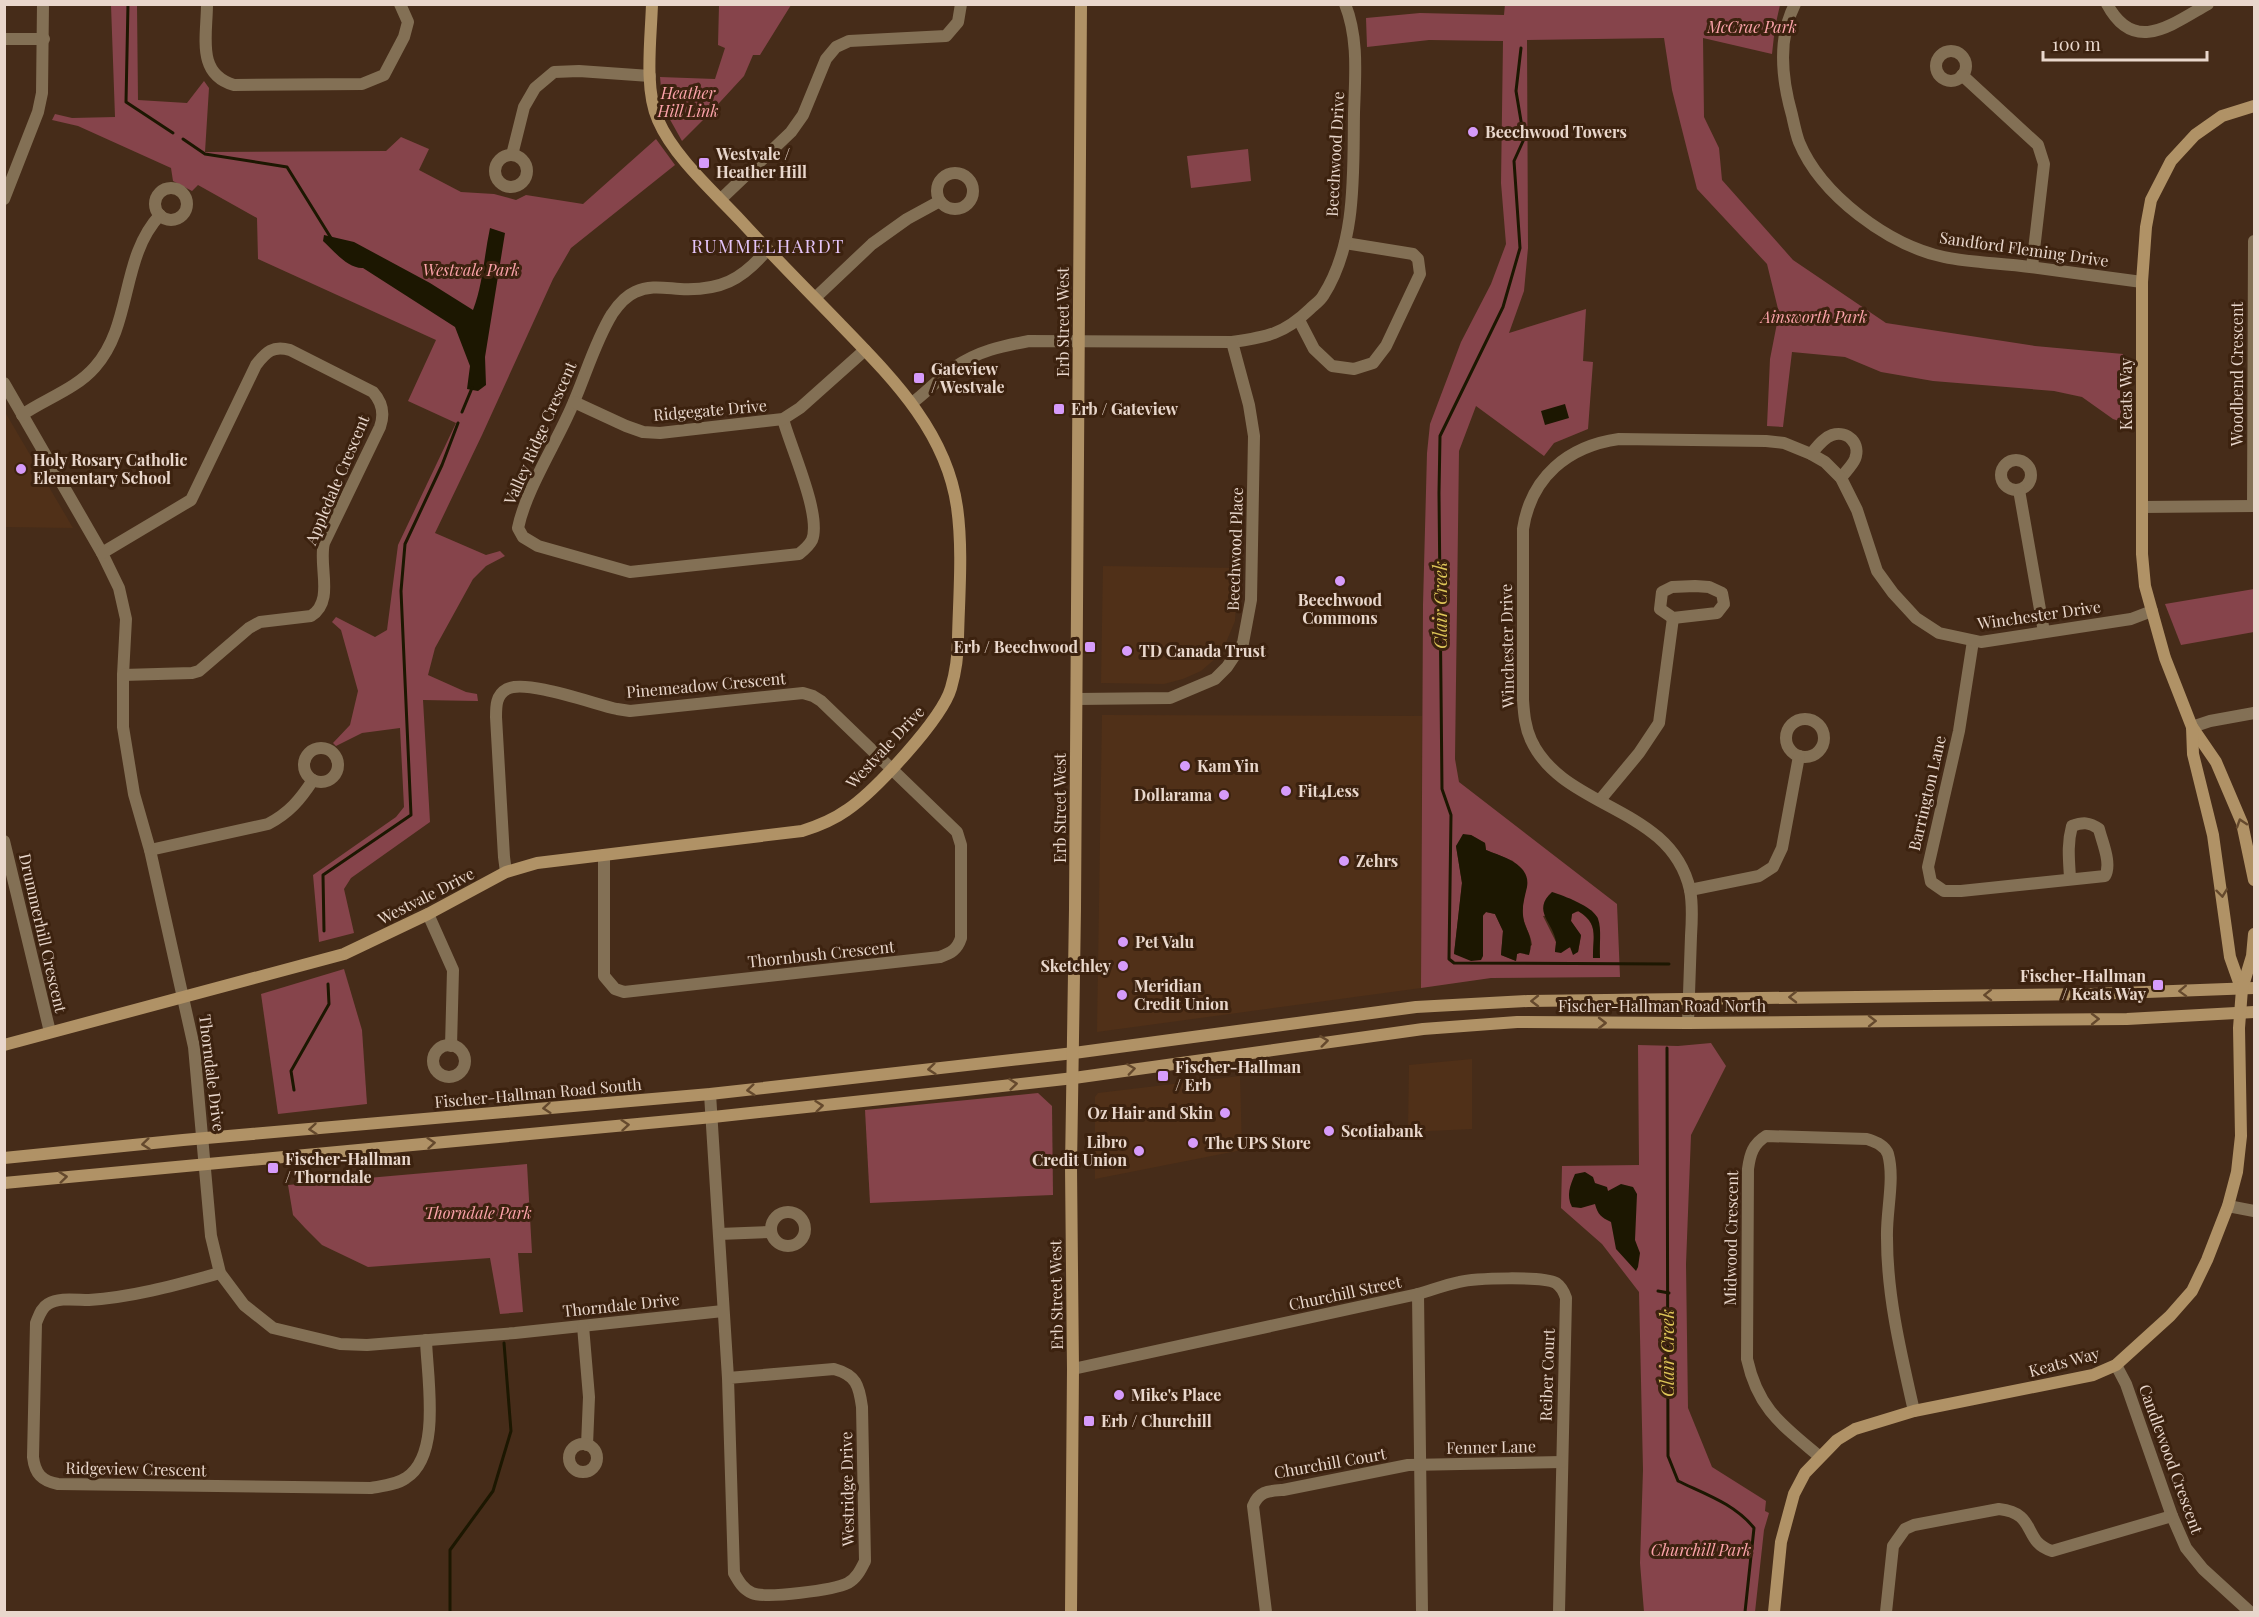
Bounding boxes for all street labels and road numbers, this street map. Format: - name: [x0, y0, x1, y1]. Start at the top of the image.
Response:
- street label: Beechwood Drive: [1321, 91, 1348, 217]
- street label: Sandford Fleming Drive: [1938, 226, 2110, 271]
- street label: Erb Street West: [1052, 267, 1073, 377]
- street label: Woodbend Crescent: [2226, 302, 2247, 447]
- street label: Valley Ridge Crescent: [498, 358, 581, 509]
- street label: Keats Way: [2115, 358, 2136, 430]
- street label: Ridgegate Drive: [652, 394, 768, 425]
- street label: Appledale Crescent: [299, 411, 374, 549]
- street label: Beechwood Place: [1222, 487, 1247, 611]
- street label: Winchester Drive: [1495, 584, 1518, 709]
- street label: Winchester Drive: [1975, 595, 2102, 634]
- street label: Pinemeadow Crescent: [625, 667, 787, 702]
- street label: Westvale Drive: [840, 701, 928, 793]
- street label: Barrington Lane: [1903, 733, 1950, 853]
- street label: Erb Street West: [1049, 753, 1070, 863]
- street label: Drummerhill Crescent: [15, 851, 72, 1015]
- street label: Westvale Drive: [373, 862, 478, 929]
- street label: Thornbush Crescent: [746, 935, 896, 972]
- street label: Fischer-Hallman Road North: [1558, 995, 1767, 1016]
- street label: Thorndale Drive: [195, 1013, 230, 1133]
- street label: Fischer-Hallman Road South: [433, 1073, 643, 1112]
- street label: Midwood Crescent: [1719, 1170, 1742, 1306]
- street label: Erb Street West: [1044, 1240, 1067, 1350]
- street label: Churchill Street: [1287, 1270, 1403, 1315]
- street label: Thorndale Drive: [561, 1288, 681, 1321]
- street label: Reiber Court: [1534, 1328, 1559, 1422]
- street label: Keats Way: [2026, 1342, 2102, 1381]
- street label: Candlewood Crescent: [2135, 1381, 2208, 1537]
- street label: Westridge Drive: [835, 1431, 858, 1548]
- street label: Fenner Lane: [1446, 1435, 1536, 1458]
- street label: Churchill Court: [1272, 1442, 1388, 1483]
- street label: Ridgeview Crescent: [65, 1457, 207, 1480]

